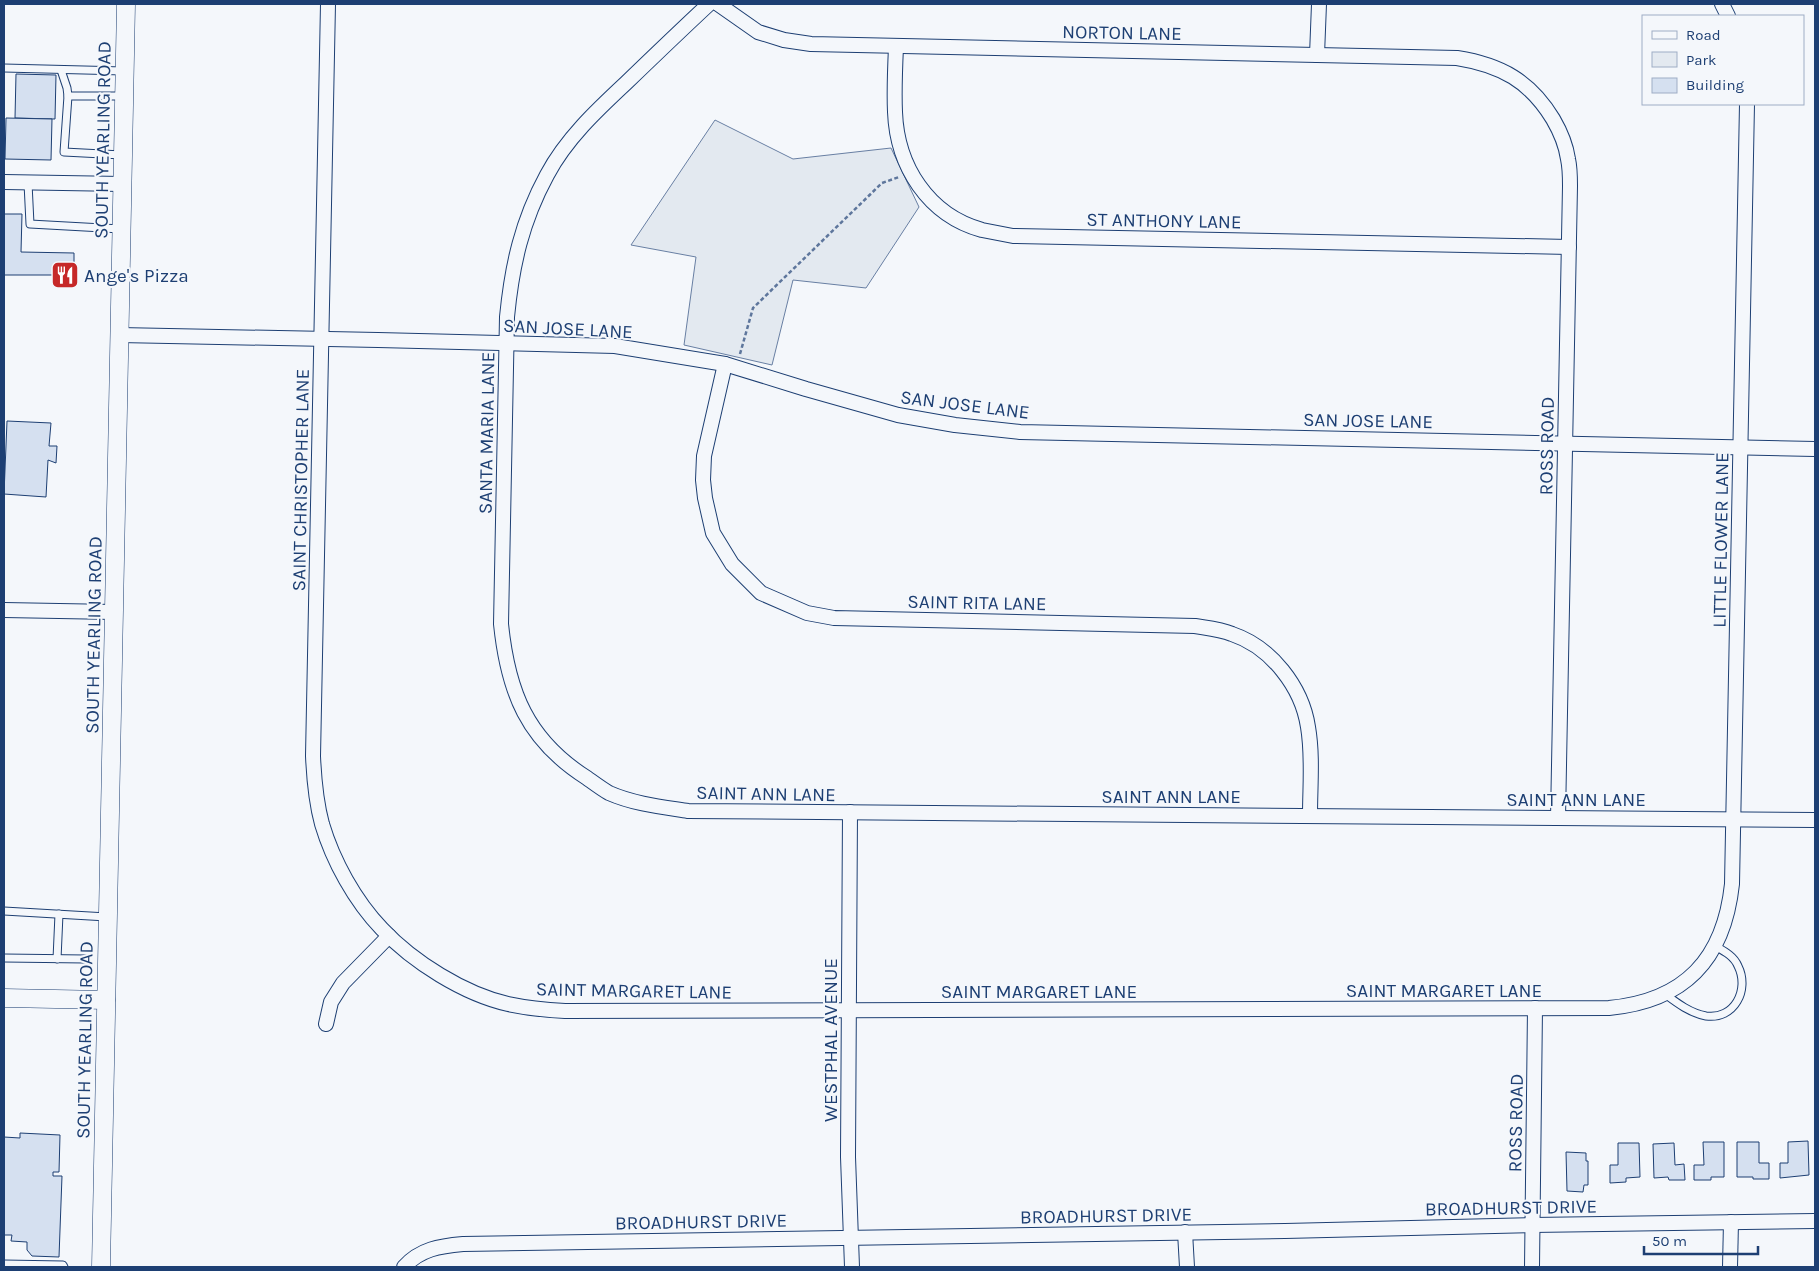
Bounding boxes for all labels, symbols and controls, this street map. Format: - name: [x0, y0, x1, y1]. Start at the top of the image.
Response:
- legend: [1642, 15, 1804, 105]
- street label: NORTON LANE: [1062, 21, 1182, 45]
- text: Road: [1686, 26, 1721, 44]
- street label: SOUTH YEARLING ROAD: [90, 41, 116, 239]
- text: Park: [1686, 51, 1716, 69]
- text: Building: [1686, 76, 1744, 94]
- street label: ST ANTHONY LANE: [1086, 209, 1242, 233]
- restaurant icon: Ange's Pizza: [50, 260, 80, 290]
- place label: Ange's Pizza: [84, 265, 189, 287]
- street label: SAN JOSE LANE: [502, 315, 633, 343]
- street label: SANTA MARIA LANE: [475, 352, 499, 514]
- street label: SAINT CHRISTOPHER LANE: [288, 368, 314, 592]
- street label: SAN JOSE LANE: [899, 386, 1031, 424]
- street label: ROSS ROAD: [1535, 396, 1559, 496]
- street label: SAN JOSE LANE: [1303, 409, 1433, 433]
- street label: LITTLE FLOWER LANE: [1708, 452, 1734, 628]
- street label: SOUTH YEARLING ROAD: [81, 536, 107, 734]
- street label: SAINT RITA LANE: [907, 591, 1047, 615]
- street label: SAINT ANN LANE: [696, 782, 836, 806]
- street label: SAINT ANN LANE: [1101, 786, 1241, 808]
- street label: SAINT ANN LANE: [1506, 789, 1646, 811]
- street label: SOUTH YEARLING ROAD: [72, 941, 98, 1139]
- street label: WESTPHAL AVENUE: [820, 958, 842, 1122]
- street label: SAINT MARGARET LANE: [536, 978, 732, 1004]
- street label: SAINT MARGARET LANE: [1346, 980, 1542, 1002]
- street label: SAINT MARGARET LANE: [941, 981, 1137, 1003]
- street label: ROSS ROAD: [1504, 1073, 1528, 1173]
- street label: BROADHURST DRIVE: [1425, 1195, 1597, 1221]
- street label: BROADHURST DRIVE: [1020, 1203, 1192, 1229]
- street label: BROADHURST DRIVE: [615, 1209, 787, 1235]
- scale bar: [1644, 1224, 1758, 1256]
- text: 50 m: [1652, 1232, 1687, 1250]

